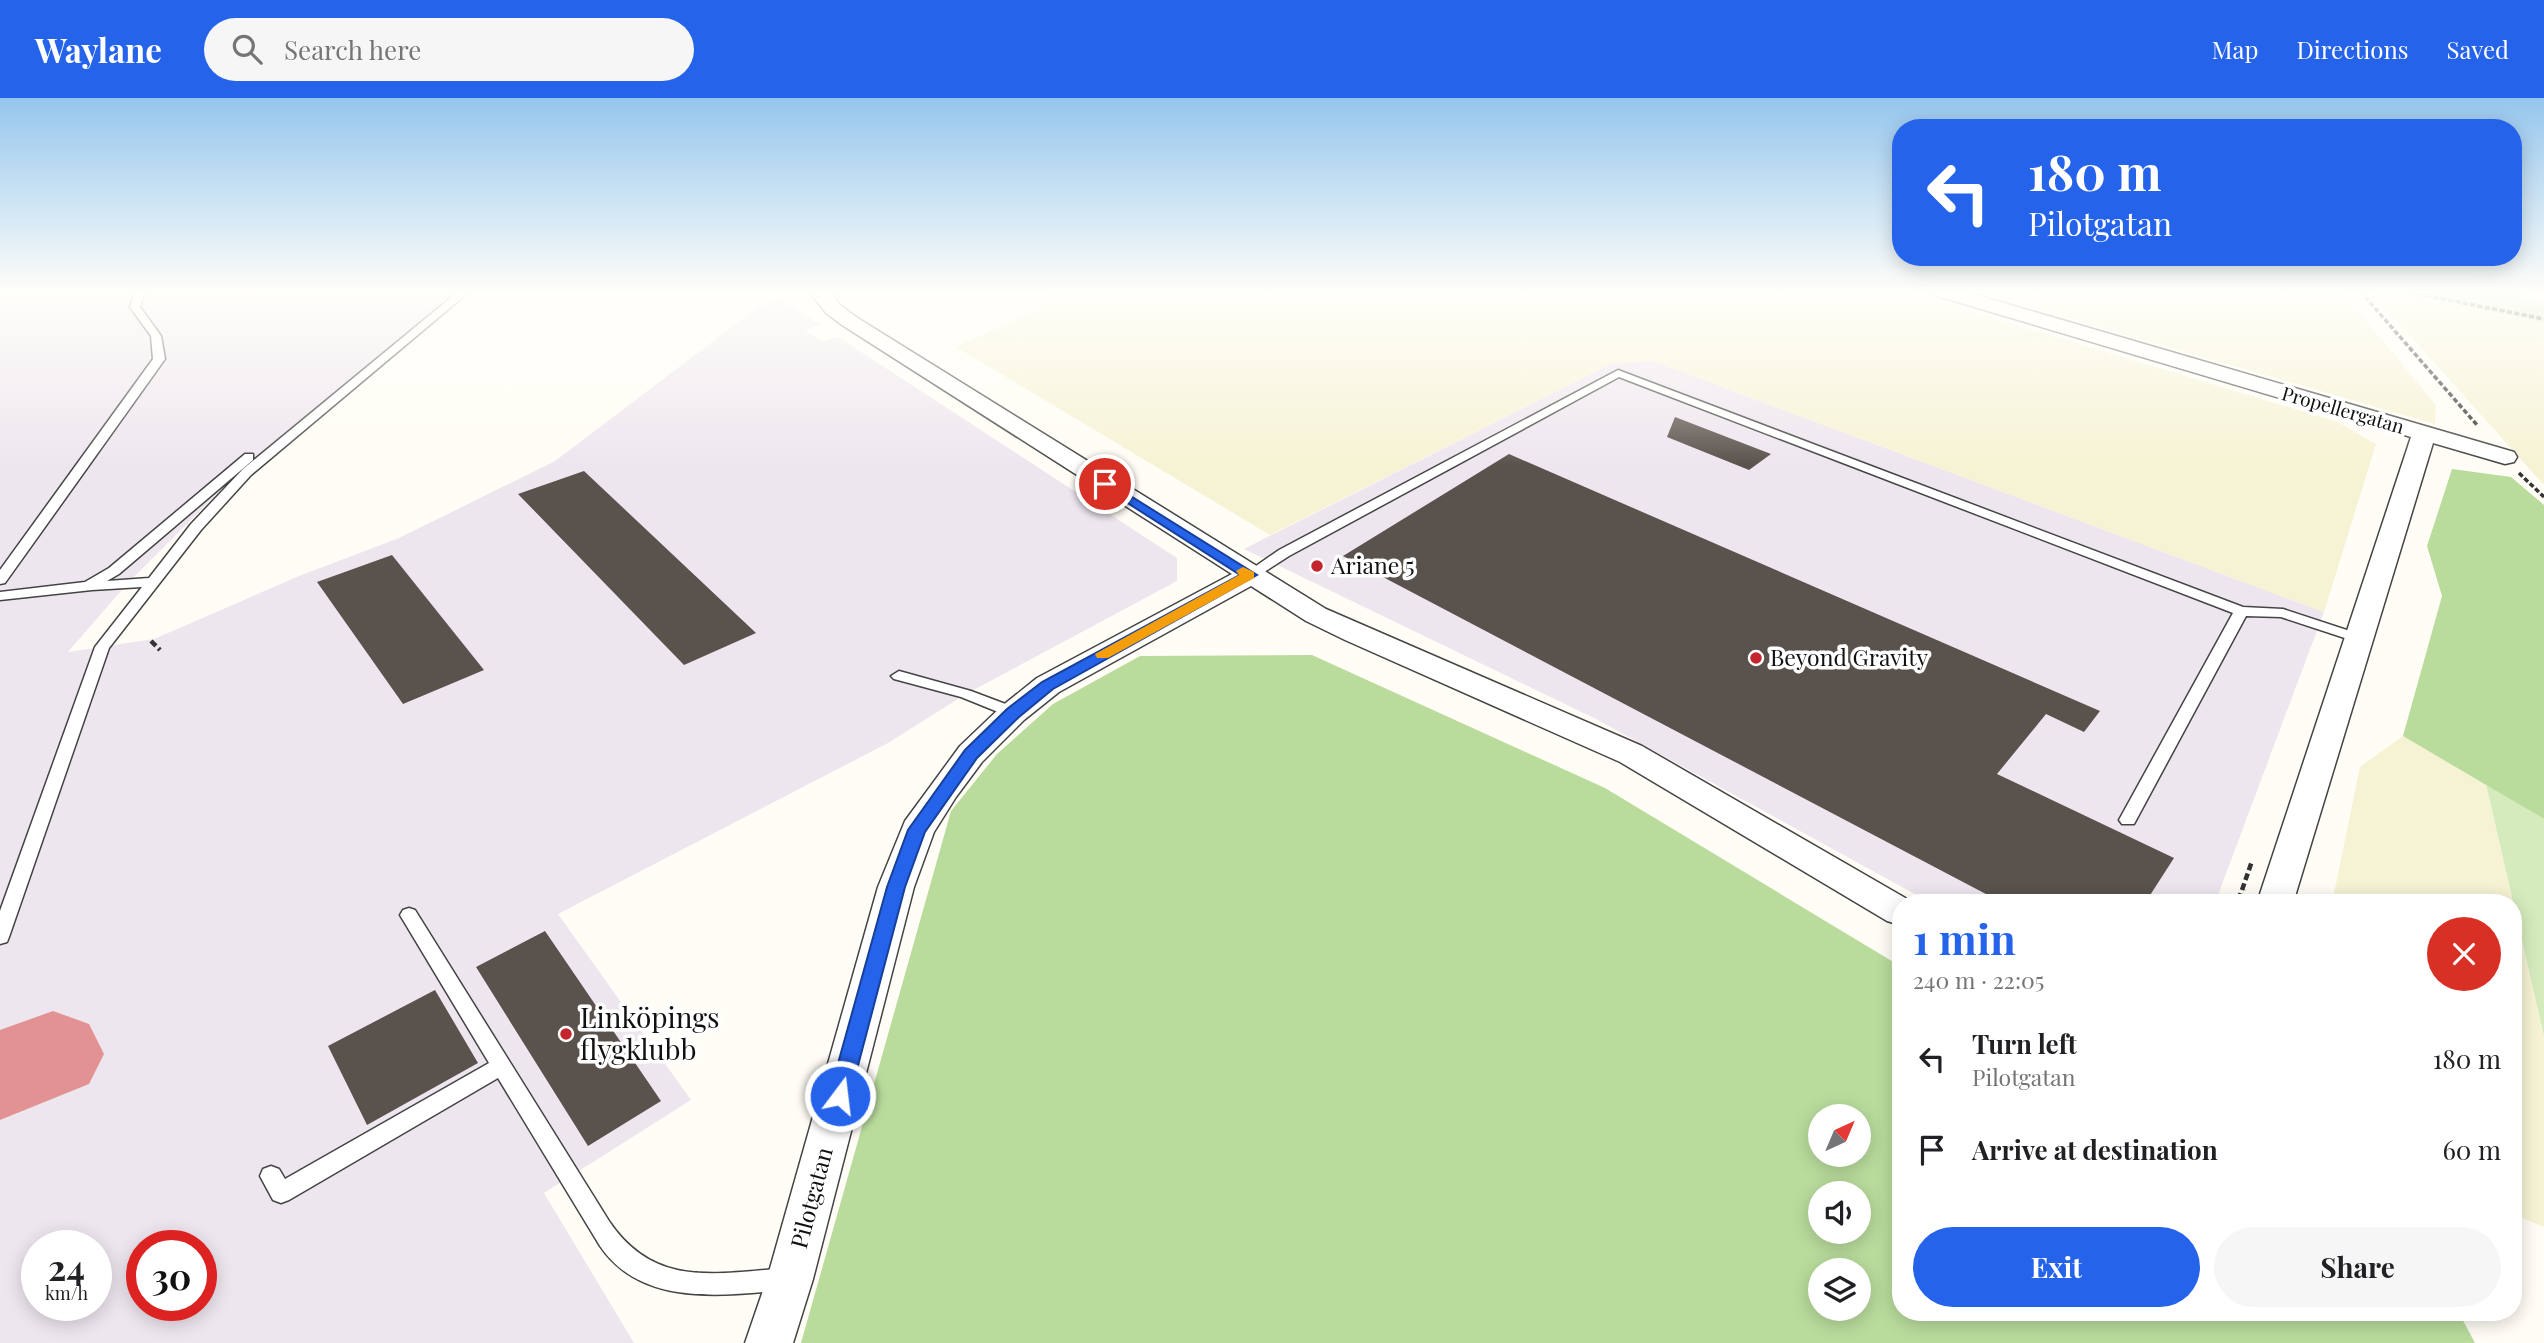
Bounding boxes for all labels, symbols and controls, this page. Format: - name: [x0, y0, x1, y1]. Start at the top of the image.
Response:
- search box: [204, 18, 694, 81]
- text: Waylane: [35, 27, 162, 71]
- icon: search: [228, 30, 266, 68]
- text: Search here: [284, 32, 421, 67]
- text: Map: [2212, 33, 2258, 65]
- text: Directions: [2296, 33, 2409, 65]
- text: Saved: [2447, 33, 2509, 65]
- text: 180 m: [2028, 138, 2162, 203]
- icon: left: [1913, 147, 2004, 238]
- text: Pilotgatan: [2028, 201, 2172, 244]
- street label: Propellergatan: [2279, 379, 2408, 439]
- pin: [1075, 454, 1135, 514]
- icon: arrive: [1086, 465, 1124, 503]
- place label: Ariane 5: [1330, 549, 1415, 580]
- marker: Ariane 5: [1309, 558, 1325, 574]
- place label: Beyond Gravity: [1770, 641, 1928, 672]
- marker: Beyond Gravity: [1748, 650, 1764, 666]
- text: 1 min: [1913, 910, 2016, 966]
- button: close: [2427, 917, 2501, 991]
- text: 240 m · 22:05: [1913, 964, 2044, 995]
- place label: Linköpings flygklubb: [580, 998, 719, 1067]
- marker: Linköpings flygklubb: [558, 1026, 574, 1042]
- text: Turn left: [1972, 1026, 2077, 1061]
- icon: left: [1913, 1040, 1951, 1078]
- text: 180 m: [2433, 1041, 2501, 1076]
- position arrow: [803, 1059, 877, 1133]
- text: Pilotgatan: [1972, 1061, 2076, 1092]
- north arrow: [1808, 1104, 1871, 1167]
- map controls: [1808, 1104, 1871, 1321]
- icon: arrive: [1913, 1131, 1951, 1169]
- text: Arrive at destination: [1972, 1132, 2218, 1167]
- text: 60 m: [2442, 1132, 2501, 1167]
- street label: Pilotgatan: [782, 1143, 839, 1252]
- button: sound: [1808, 1181, 1871, 1244]
- button: Exit: [1913, 1227, 2200, 1307]
- button: Share: [2214, 1227, 2501, 1307]
- speed limit sign: 30: [126, 1230, 217, 1321]
- text: 24: [48, 1243, 85, 1290]
- button: layers: [1808, 1258, 1871, 1321]
- text: km/h: [45, 1281, 88, 1305]

